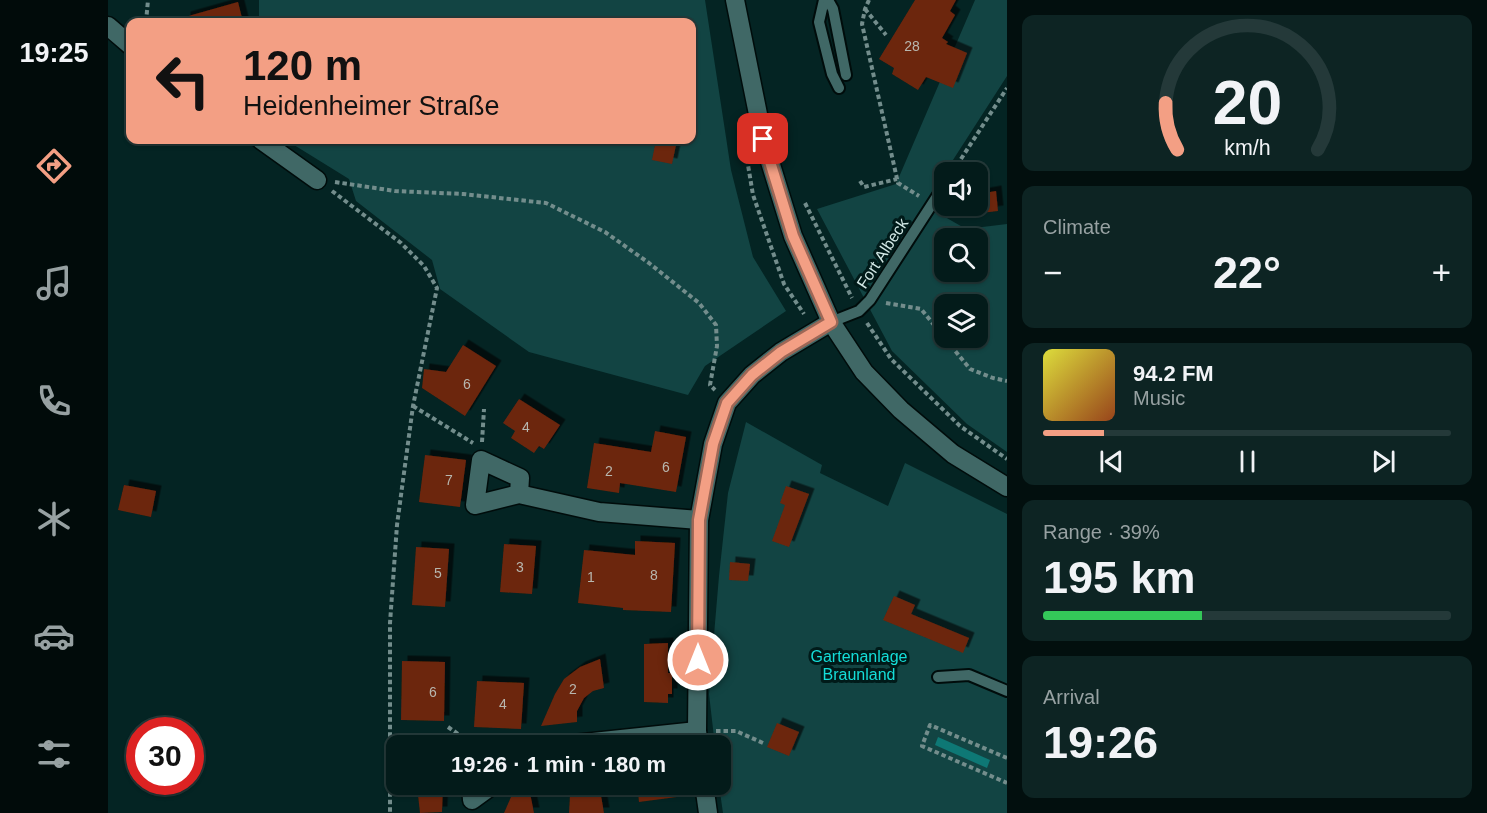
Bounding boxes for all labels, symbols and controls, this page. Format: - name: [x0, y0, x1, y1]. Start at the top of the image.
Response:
- text: 19:25: [19, 38, 89, 68]
- house number: 28: [904, 38, 920, 54]
- icon: left: [144, 42, 222, 120]
- text: 120 m: [243, 42, 362, 89]
- text: 20: [1212, 68, 1282, 137]
- text: Heidenheimer Straße: [243, 91, 500, 121]
- pin: [737, 113, 788, 164]
- icon: arrive: [746, 122, 779, 155]
- text: km/h: [1224, 136, 1270, 160]
- icon: directions: [33, 145, 75, 187]
- map controls: [934, 162, 988, 348]
- button: sound: [934, 162, 988, 216]
- street label: Fort Albeck: [853, 214, 912, 291]
- text: Climate: [1043, 216, 1111, 238]
- button: search: [934, 228, 988, 282]
- text: 22°: [1213, 247, 1281, 298]
- text: −: [1043, 254, 1062, 291]
- text: +: [1432, 254, 1451, 291]
- icon: music: [33, 262, 75, 304]
- button: layers: [934, 294, 988, 348]
- text: 94.2 FM: [1133, 361, 1214, 386]
- house number: 6: [463, 376, 471, 392]
- icon: phone: [33, 380, 75, 422]
- text: Music: [1133, 387, 1185, 409]
- house number: 4: [522, 419, 530, 435]
- icon: previous: [1095, 445, 1128, 478]
- icon: pause: [1231, 445, 1264, 478]
- icon: next: [1367, 445, 1400, 478]
- house number: 6: [662, 459, 670, 475]
- house number: 2: [605, 463, 613, 479]
- house number: 7: [445, 472, 453, 488]
- icon: climate: [33, 498, 75, 540]
- text: Range · 39%: [1043, 521, 1160, 543]
- text: 195 km: [1043, 552, 1196, 603]
- house number: 3: [516, 559, 524, 575]
- house number: 5: [434, 565, 442, 581]
- house number: 8: [650, 567, 658, 583]
- house number: 1: [587, 569, 595, 585]
- icon: car: [33, 615, 75, 657]
- position arrow: [666, 628, 730, 692]
- park label: Gartenanlage Braunland: [811, 648, 908, 683]
- house number: 2: [569, 681, 577, 697]
- house number: 6: [429, 684, 437, 700]
- text: Arrival: [1043, 686, 1100, 708]
- house number: 4: [499, 696, 507, 712]
- speed limit sign: 30: [126, 717, 204, 795]
- text: 19:26: [1043, 717, 1158, 768]
- icon: filters: [33, 733, 75, 775]
- text: 19:26 · 1 min · 180 m: [451, 752, 666, 777]

